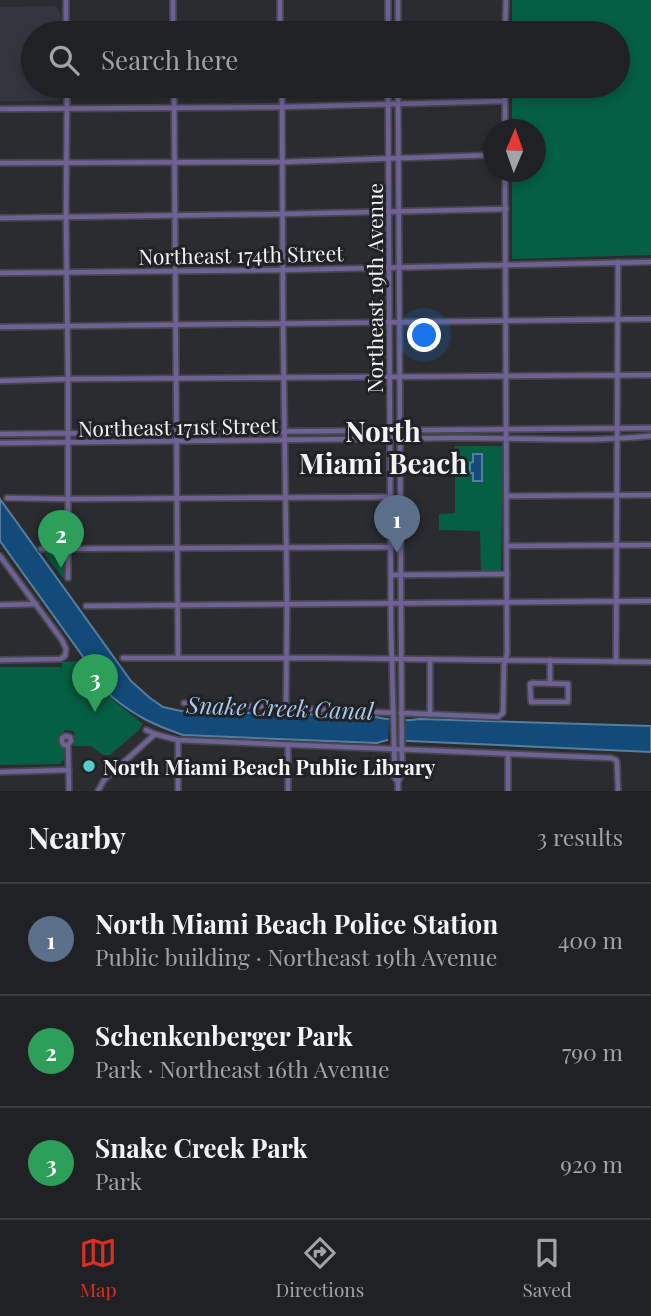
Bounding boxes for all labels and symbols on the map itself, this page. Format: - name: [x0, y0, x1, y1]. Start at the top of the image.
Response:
- north arrow: [483, 119, 546, 182]
- street label: Northeast 19th Avenue: [360, 183, 388, 393]
- street label: Northeast 174th Street: [138, 238, 344, 270]
- your location: [407, 318, 441, 352]
- street label: Northeast 171st Street: [78, 410, 279, 442]
- district label: North Miami Beach: [299, 412, 467, 481]
- pin: 1: [374, 495, 420, 553]
- pin: 2: [38, 510, 84, 568]
- pin: 3: [72, 654, 118, 712]
- water label: Snake Creek Canal: [185, 688, 376, 726]
- place label: North Miami Beach Public Library: [103, 752, 436, 780]
- marker: North Miami Beach Public Library: [81, 758, 97, 774]

